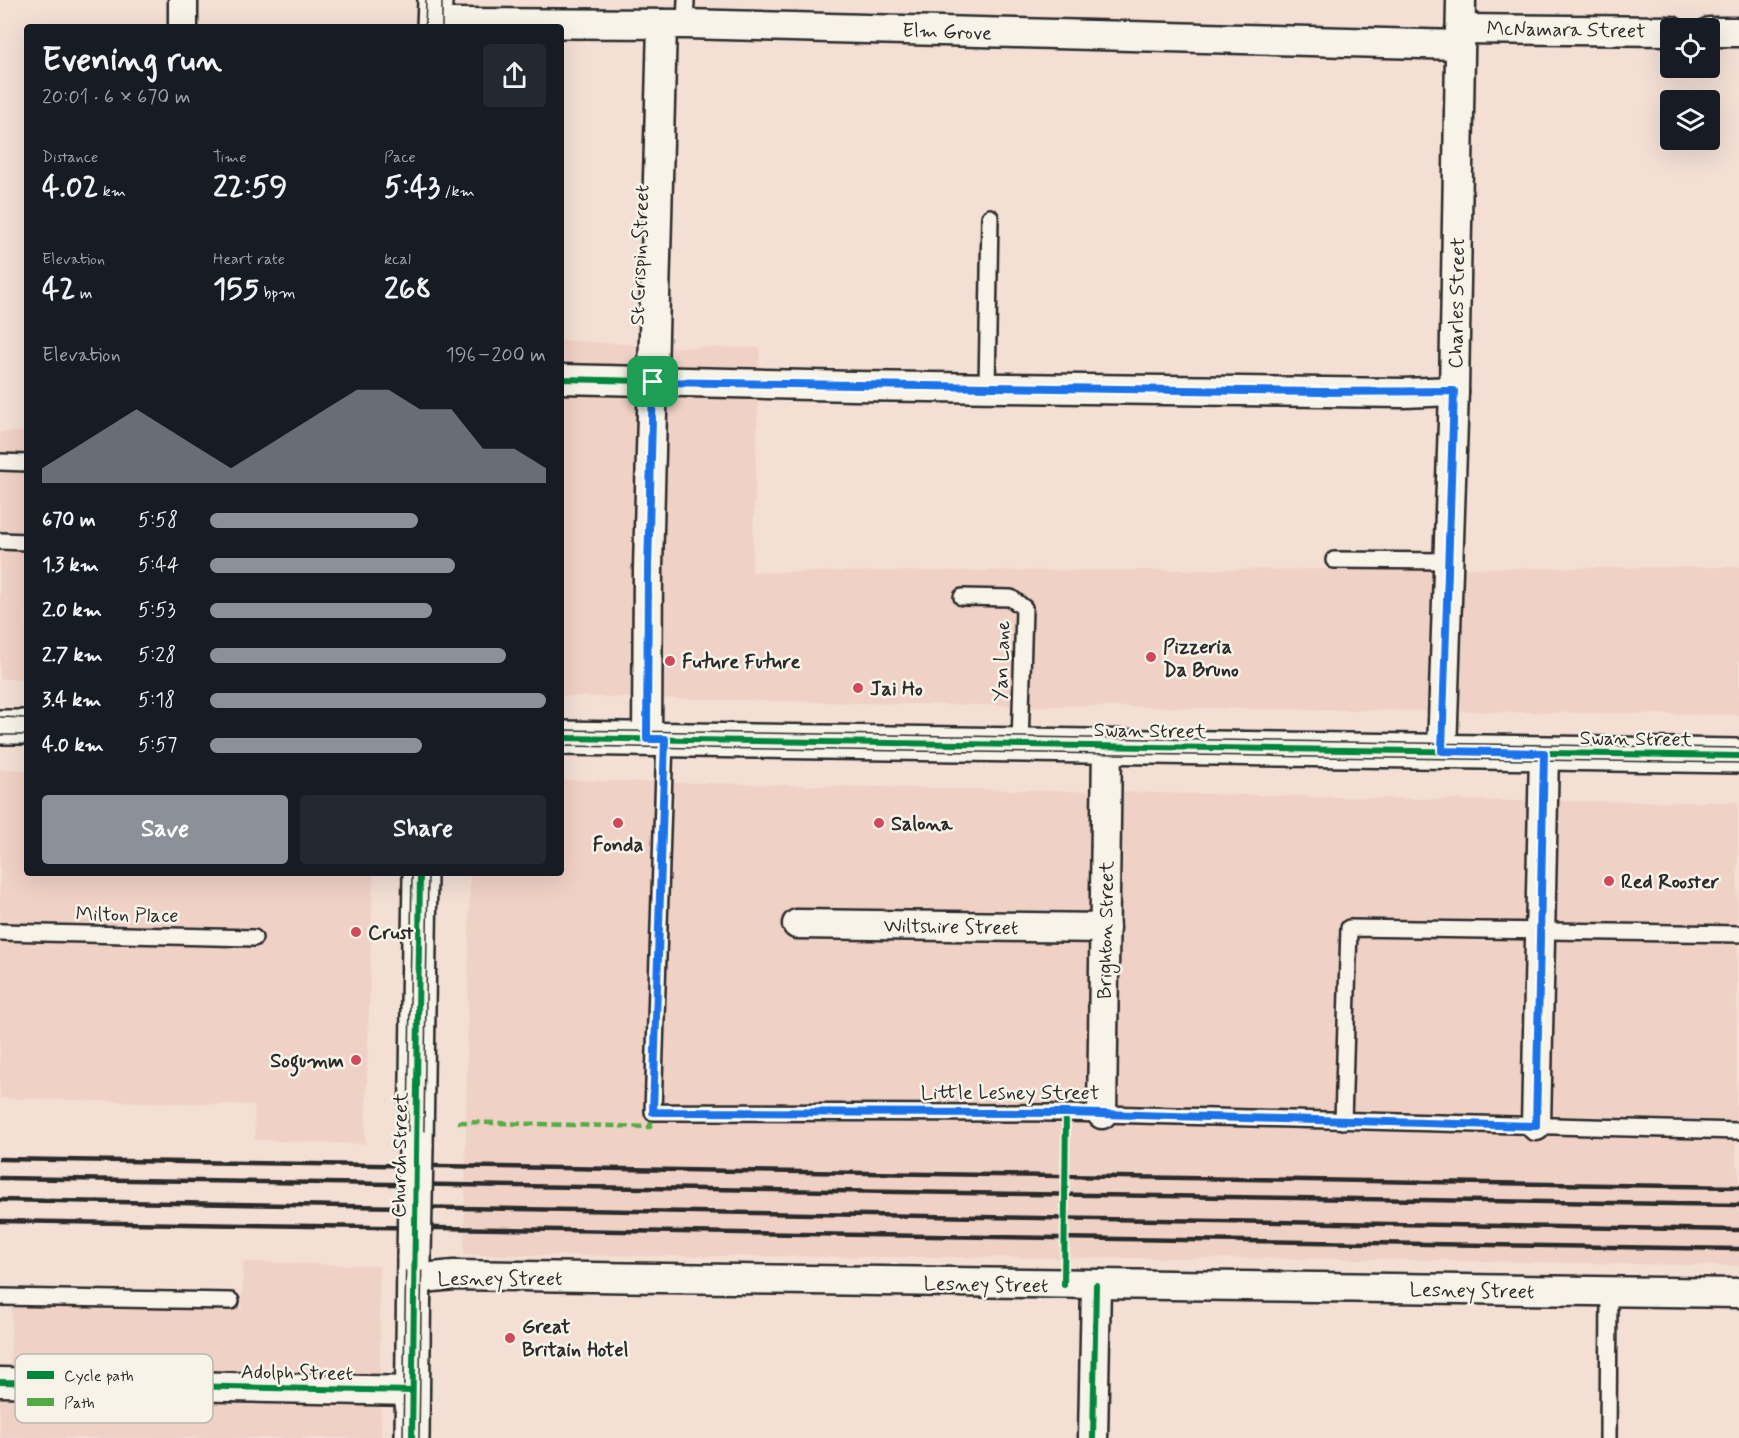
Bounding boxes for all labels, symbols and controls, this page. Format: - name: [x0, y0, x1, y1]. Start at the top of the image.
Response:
- street label: McNamara Street: [1486, 16, 1646, 45]
- street label: Elm Grove: [902, 17, 992, 48]
- map controls: [1660, 18, 1720, 150]
- button: locate: [1660, 18, 1720, 78]
- text: Evening run: [42, 39, 222, 83]
- button: share: [483, 44, 546, 107]
- text: 20:01 · 6 × 670 m: [42, 84, 191, 111]
- button: layers: [1660, 90, 1720, 150]
- text: Distance: [42, 147, 98, 168]
- text: Time: [213, 147, 247, 168]
- text: Pace: [384, 147, 416, 168]
- text: 4.02: [42, 168, 98, 207]
- text: 22:59: [213, 168, 287, 207]
- text: 5:43: [384, 168, 440, 207]
- text: km: [98, 181, 126, 202]
- text: /km: [440, 181, 475, 202]
- street label: St Crispin Street: [625, 184, 656, 326]
- street label: Charles Street: [1443, 237, 1472, 369]
- text: Elevation: [42, 249, 105, 270]
- text: Heart rate: [213, 249, 285, 270]
- text: kcal: [384, 249, 411, 270]
- text: 42: [42, 270, 75, 309]
- text: 155: [213, 270, 259, 309]
- text: 268: [384, 270, 432, 309]
- text: m: [75, 283, 92, 304]
- text: bpm: [259, 283, 296, 304]
- text: Elevation: [42, 342, 121, 369]
- text: 196–200 m: [446, 342, 546, 369]
- pin: [627, 356, 678, 407]
- icon: arrive: [636, 365, 669, 398]
- text: 670 m: [42, 507, 96, 534]
- text: 5:58: [138, 507, 178, 534]
- text: 1.3 km: [42, 552, 99, 579]
- text: 5:44: [138, 552, 179, 579]
- text: 2.0 km: [42, 597, 102, 624]
- text: 5:53: [138, 597, 176, 624]
- street label: Yan Lane: [988, 620, 1017, 702]
- place label: Pizzeria Da Bruno: [1163, 634, 1239, 684]
- text: 2.7 km: [42, 642, 103, 669]
- text: 5:28: [138, 642, 176, 669]
- place label: Future Future: [682, 649, 800, 676]
- marker: Pizzeria Da Bruno: [1144, 650, 1158, 664]
- marker: Future Future: [663, 654, 677, 668]
- place label: Jai Ho: [870, 676, 923, 703]
- marker: Jai Ho: [851, 681, 865, 695]
- text: 3.4 km: [42, 687, 101, 714]
- text: 5:18: [138, 687, 175, 714]
- street label: Swan Street: [1093, 717, 1207, 746]
- street label: Swan Street: [1579, 725, 1693, 754]
- text: 4.0 km: [42, 732, 104, 759]
- text: 5:57: [138, 732, 177, 759]
- button: Save: [42, 795, 288, 864]
- button: Share: [300, 795, 546, 864]
- place label: Salona: [891, 811, 953, 838]
- marker: Fonda: [611, 816, 625, 830]
- marker: Salona: [872, 816, 886, 830]
- place label: Fonda: [593, 832, 644, 859]
- street label: Brighton Street: [1092, 861, 1122, 999]
- place label: Red Rooster: [1621, 869, 1720, 896]
- marker: Red Rooster: [1602, 874, 1616, 888]
- street label: Milton Place: [75, 901, 179, 930]
- street label: Wiltshire Street: [883, 913, 1019, 942]
- place label: Crust: [368, 920, 414, 947]
- marker: Crust: [349, 925, 363, 939]
- place label: Sogumm: [270, 1048, 344, 1077]
- marker: Sogumm: [349, 1053, 363, 1067]
- street label: Little Lesney Street: [921, 1080, 1099, 1107]
- street label: Church Street: [386, 1092, 415, 1218]
- street label: Lesney Street: [438, 1266, 562, 1293]
- street label: Lesney Street: [923, 1271, 1049, 1300]
- street label: Lesney Street: [1409, 1277, 1535, 1306]
- place label: Great Britain Hotel: [522, 1314, 628, 1364]
- marker: Great Britain Hotel: [503, 1331, 517, 1345]
- legend: [15, 1354, 213, 1423]
- street label: Adolph Street: [241, 1359, 353, 1388]
- text: Cycle path: [64, 1366, 134, 1387]
- text: Path: [64, 1393, 95, 1414]

